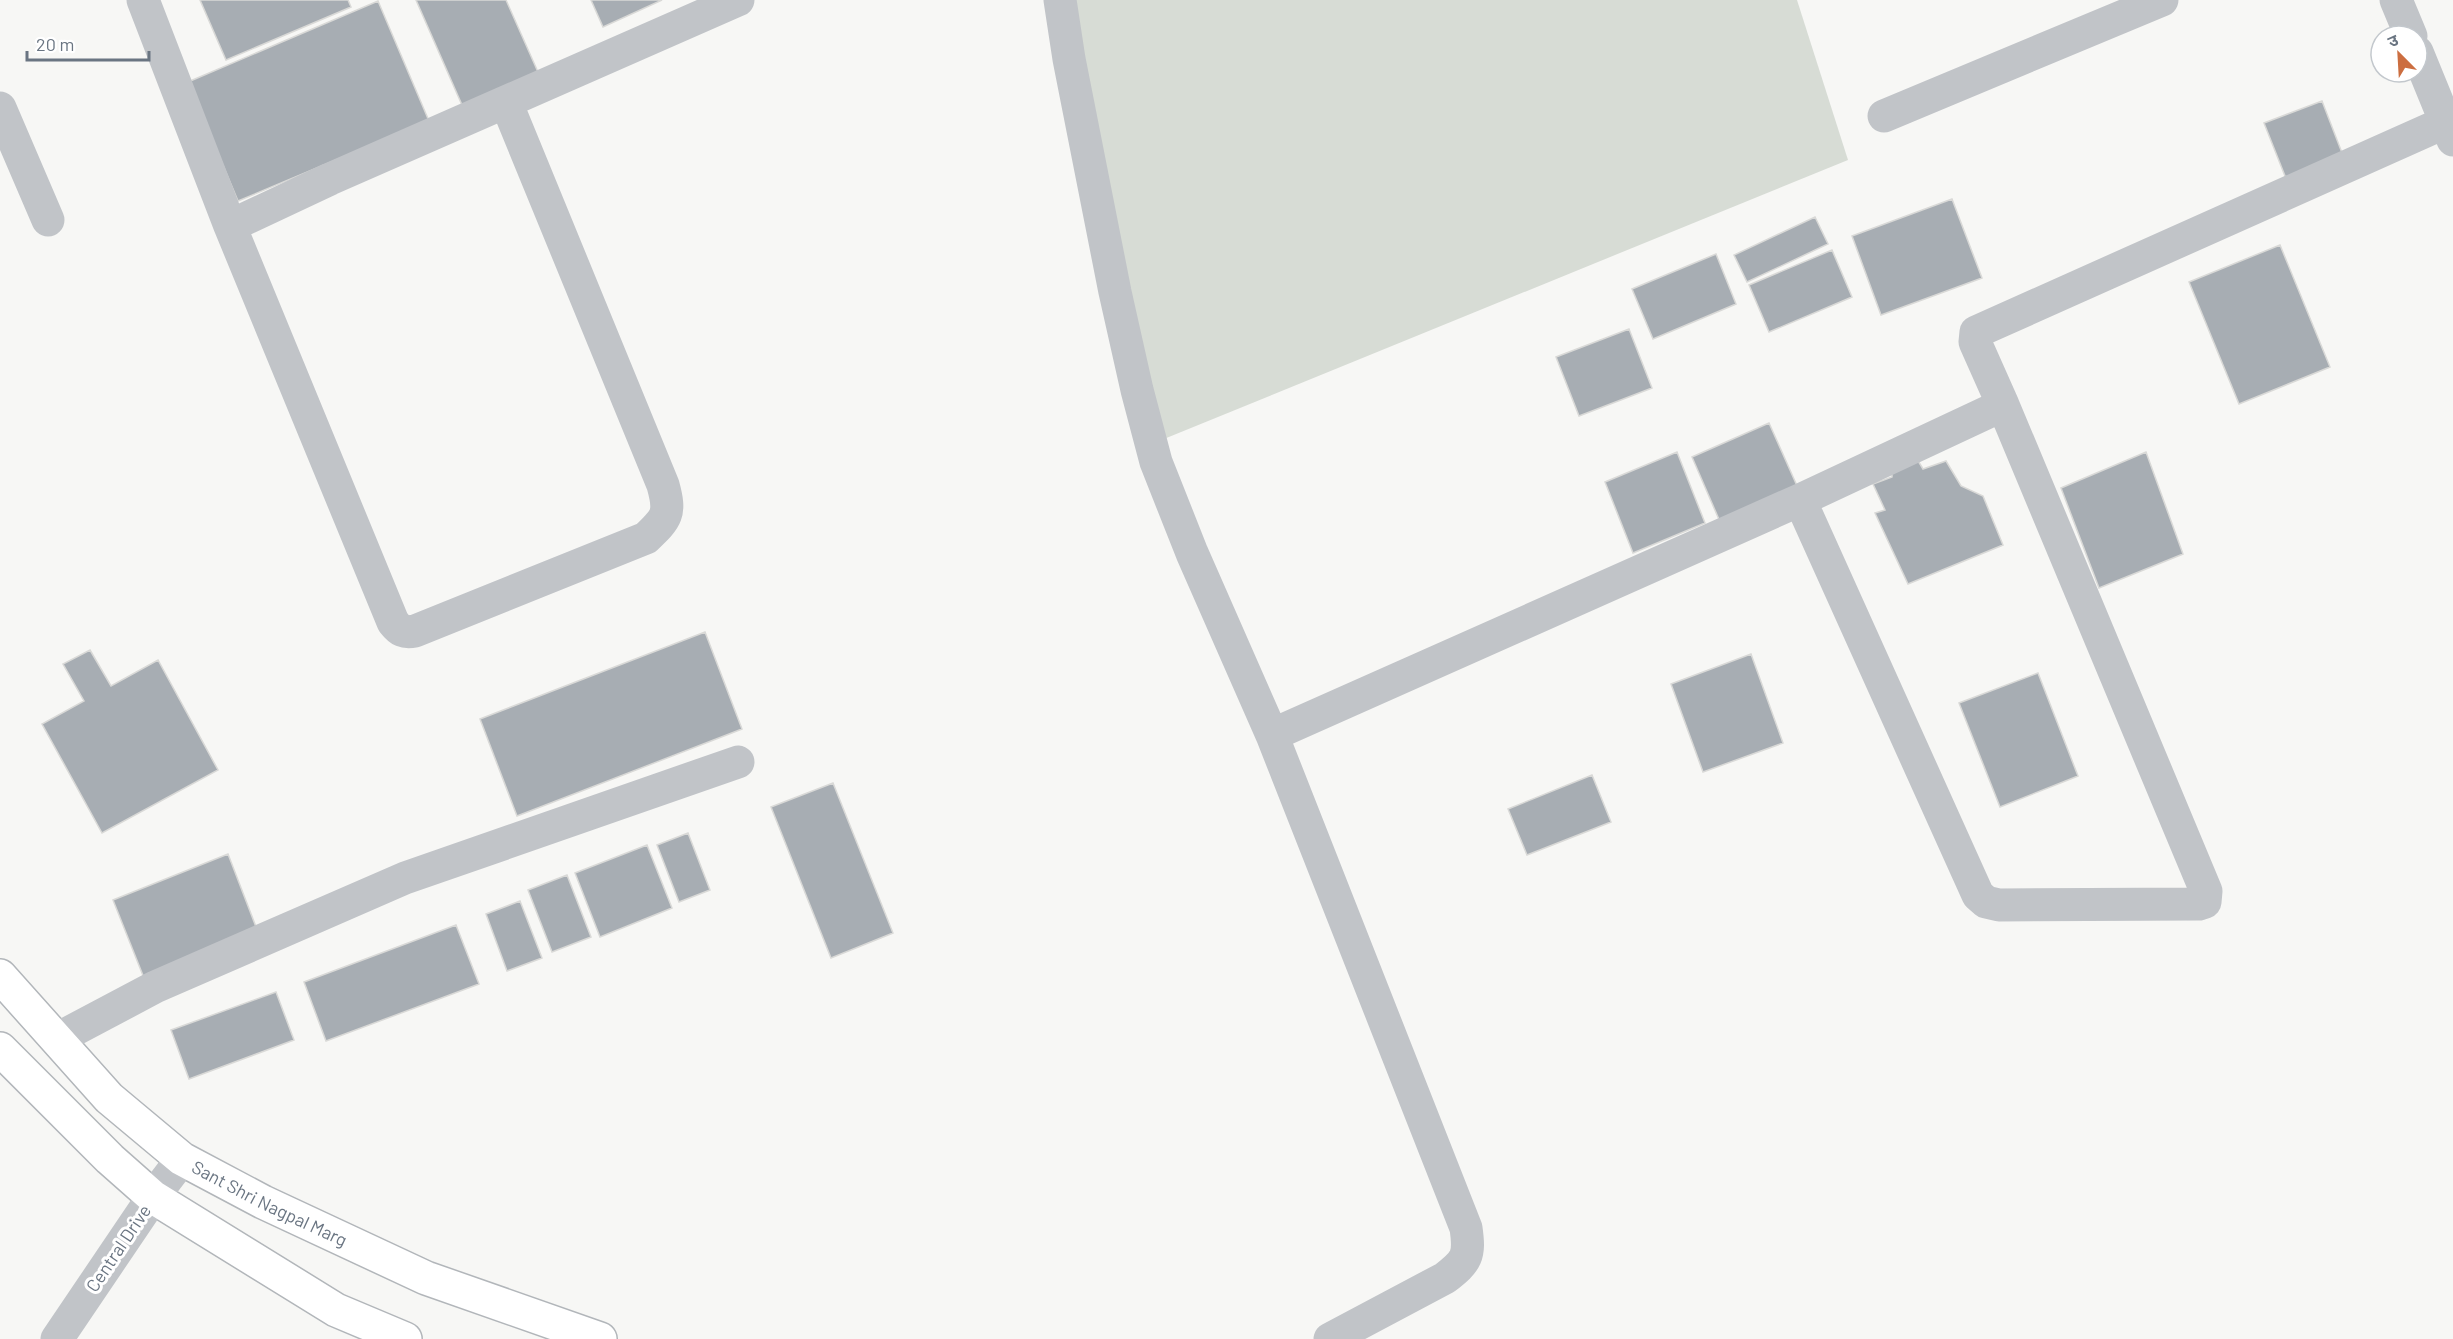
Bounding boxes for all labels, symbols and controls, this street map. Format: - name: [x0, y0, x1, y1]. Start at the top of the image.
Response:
- scale bar: [27, 24, 148, 62]
- north arrow: [2369, 24, 2429, 84]
- text: उ: [2385, 29, 2401, 50]
- text: 20 m: [36, 33, 74, 55]
- street label: Sant Shri Nagpal Marg: [188, 1155, 351, 1251]
- street label: Central Drive: [81, 1200, 155, 1296]

